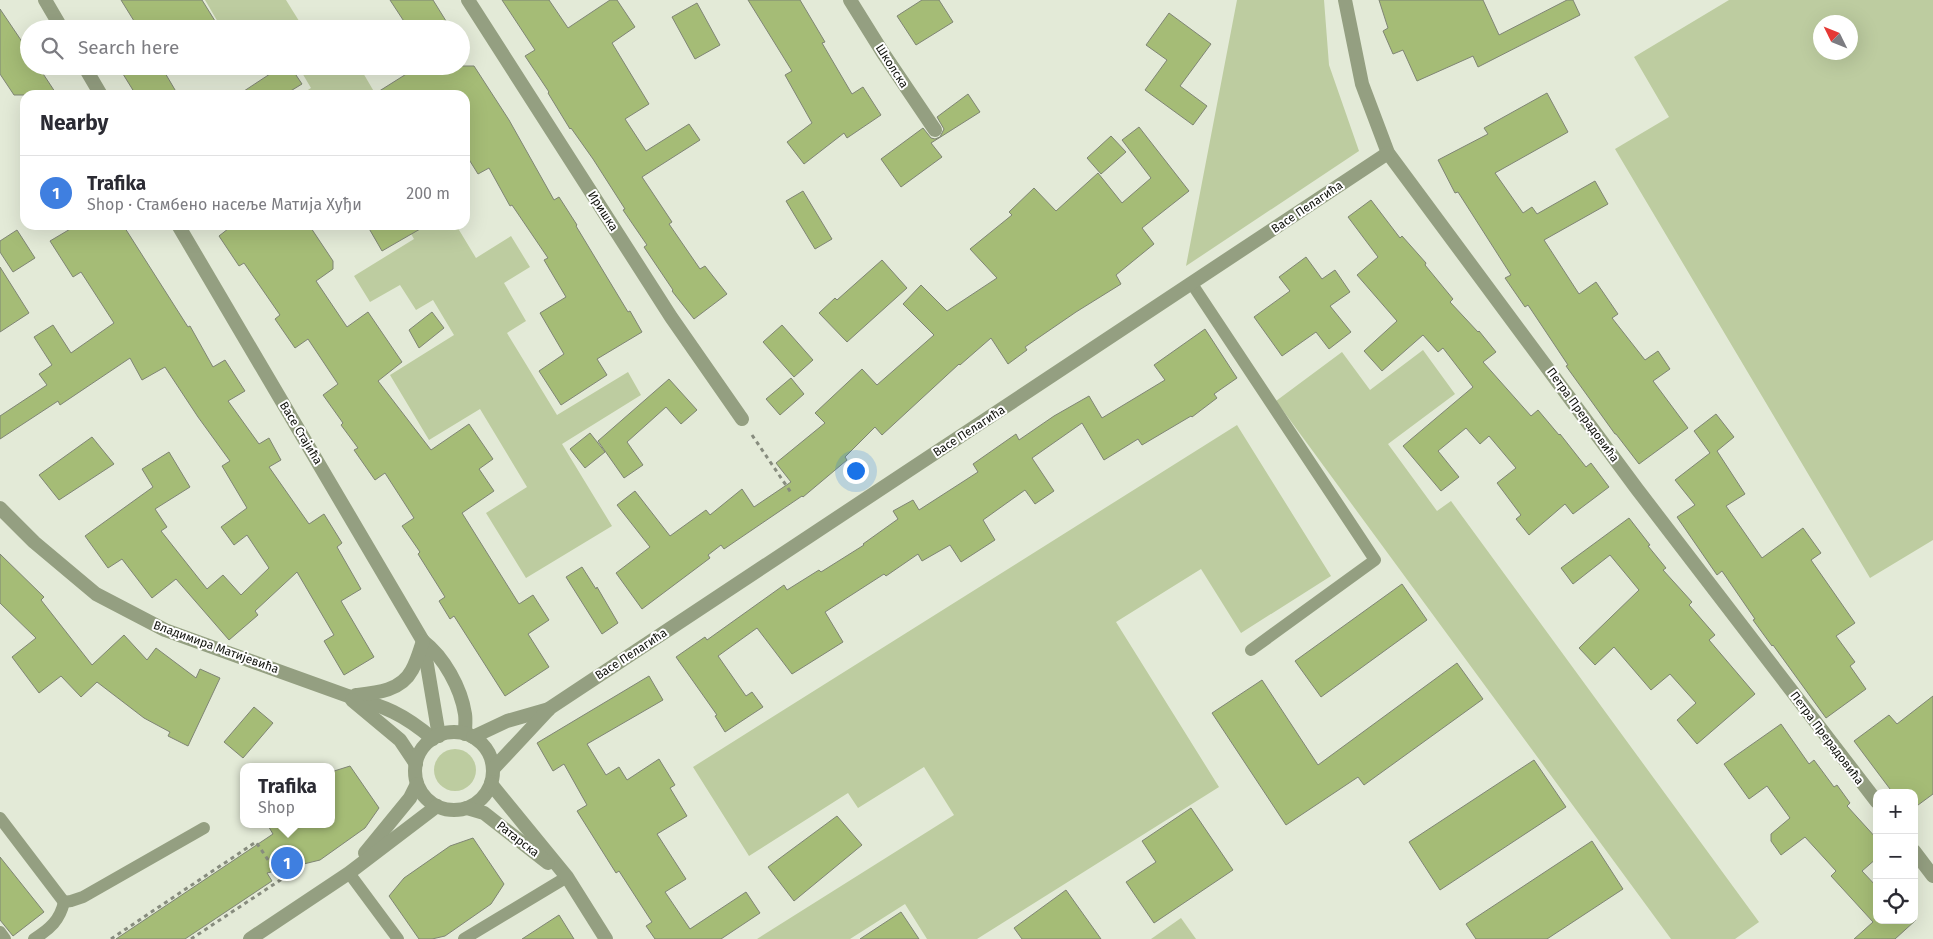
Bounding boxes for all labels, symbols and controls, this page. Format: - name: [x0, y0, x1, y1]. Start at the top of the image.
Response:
- north arrow: [1813, 15, 1858, 60]
- search box: [20, 20, 470, 75]
- icon: search: [38, 34, 66, 62]
- text: Search here: [78, 36, 179, 59]
- street label: Школска: [873, 41, 911, 91]
- text: Nearby: [40, 110, 108, 136]
- text: Trafika: [87, 172, 146, 195]
- street label: Васе Пелагића: [1269, 178, 1345, 236]
- text: 1: [52, 184, 60, 203]
- text: 200 m: [406, 184, 450, 203]
- street label: Иришка: [585, 188, 621, 234]
- text: Shop · Стамбено насеље Матија Хуђи: [87, 195, 362, 214]
- street label: Петра Прерадовића: [1544, 365, 1622, 465]
- street label: Васе Стајића: [277, 399, 325, 467]
- street label: Васе Пелагића: [930, 403, 1008, 459]
- your location: [843, 458, 869, 484]
- street label: Владимира Матијевића: [151, 618, 281, 676]
- street label: Васе Пелагића: [592, 626, 670, 682]
- street label: Петра Прерадовића: [1787, 689, 1867, 787]
- popup: [240, 763, 335, 828]
- text: Trafika: [258, 775, 317, 798]
- map controls: [1873, 789, 1918, 924]
- button: +: [1873, 789, 1918, 834]
- text: Shop: [258, 798, 295, 817]
- street label: Ратарска: [494, 818, 542, 860]
- button: −: [1873, 834, 1918, 879]
- pin: 1: [271, 844, 303, 882]
- button: locate: [1873, 879, 1918, 924]

